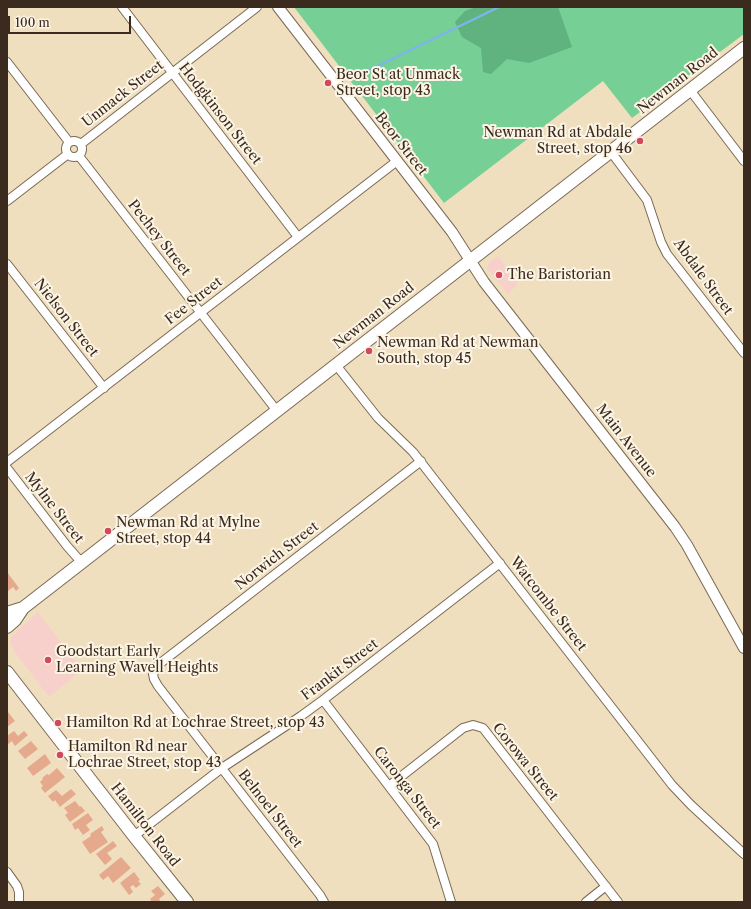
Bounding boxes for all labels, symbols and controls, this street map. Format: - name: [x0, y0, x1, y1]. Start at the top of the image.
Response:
- scale bar: [10, 8, 133, 34]
- text: 100 m: [15, 15, 50, 30]
- street label: Newman Road: [634, 44, 722, 118]
- street label: Unmack Street: [79, 57, 167, 131]
- street label: Hodgkinson Street: [175, 60, 265, 168]
- place label: Beor St at Unmack Street, stop 43: [336, 67, 460, 100]
- marker: Beor St at Unmack Street, stop 43: [323, 78, 333, 88]
- street label: Beor Street: [371, 109, 431, 179]
- place label: Newman Rd at Abdale Street, stop 46: [483, 125, 632, 158]
- marker: Newman Rd at Abdale Street, stop 46: [635, 136, 645, 146]
- street label: Pechey Street: [124, 197, 194, 279]
- street label: Abdale Street: [670, 236, 736, 318]
- place label: The Baristorian: [507, 267, 611, 283]
- marker: The Baristorian: [494, 270, 504, 280]
- street label: Fee Street: [162, 274, 226, 328]
- street label: Nielson Street: [30, 276, 102, 360]
- street label: Newman Road: [330, 279, 418, 353]
- place label: Newman Rd at Newman South, stop 45: [377, 335, 538, 368]
- marker: Newman Rd at Newman South, stop 45: [364, 346, 374, 356]
- street label: Main Avenue: [592, 401, 660, 481]
- street label: Mylne Street: [21, 469, 87, 547]
- place label: Newman Rd at Mylne Street, stop 44: [116, 515, 260, 548]
- street label: Norwich Street: [232, 518, 322, 594]
- marker: Newman Rd at Mylne Street, stop 44: [103, 526, 113, 536]
- street label: Watcombe Street: [506, 553, 590, 655]
- street label: Frankit Street: [298, 636, 382, 704]
- place label: Goodstart Early Learning Wavell Heights: [56, 644, 218, 676]
- marker: Goodstart Early Learning Wavell Heights: [43, 655, 53, 665]
- place label: Hamilton Rd at Lochrae Street, stop 43: [66, 715, 325, 731]
- marker: Hamilton Rd at Lochrae Street, stop 43: [53, 718, 63, 728]
- street label: Corowa Street: [488, 720, 562, 804]
- place label: Hamilton Rd near Lochrae Street, stop 43: [68, 739, 221, 772]
- street label: Caronga Street: [370, 744, 444, 832]
- marker: Hamilton Rd near Lochrae Street, stop 43: [55, 750, 65, 760]
- street label: Belnoel Street: [234, 767, 306, 851]
- street label: Hamilton Road: [107, 780, 183, 870]

